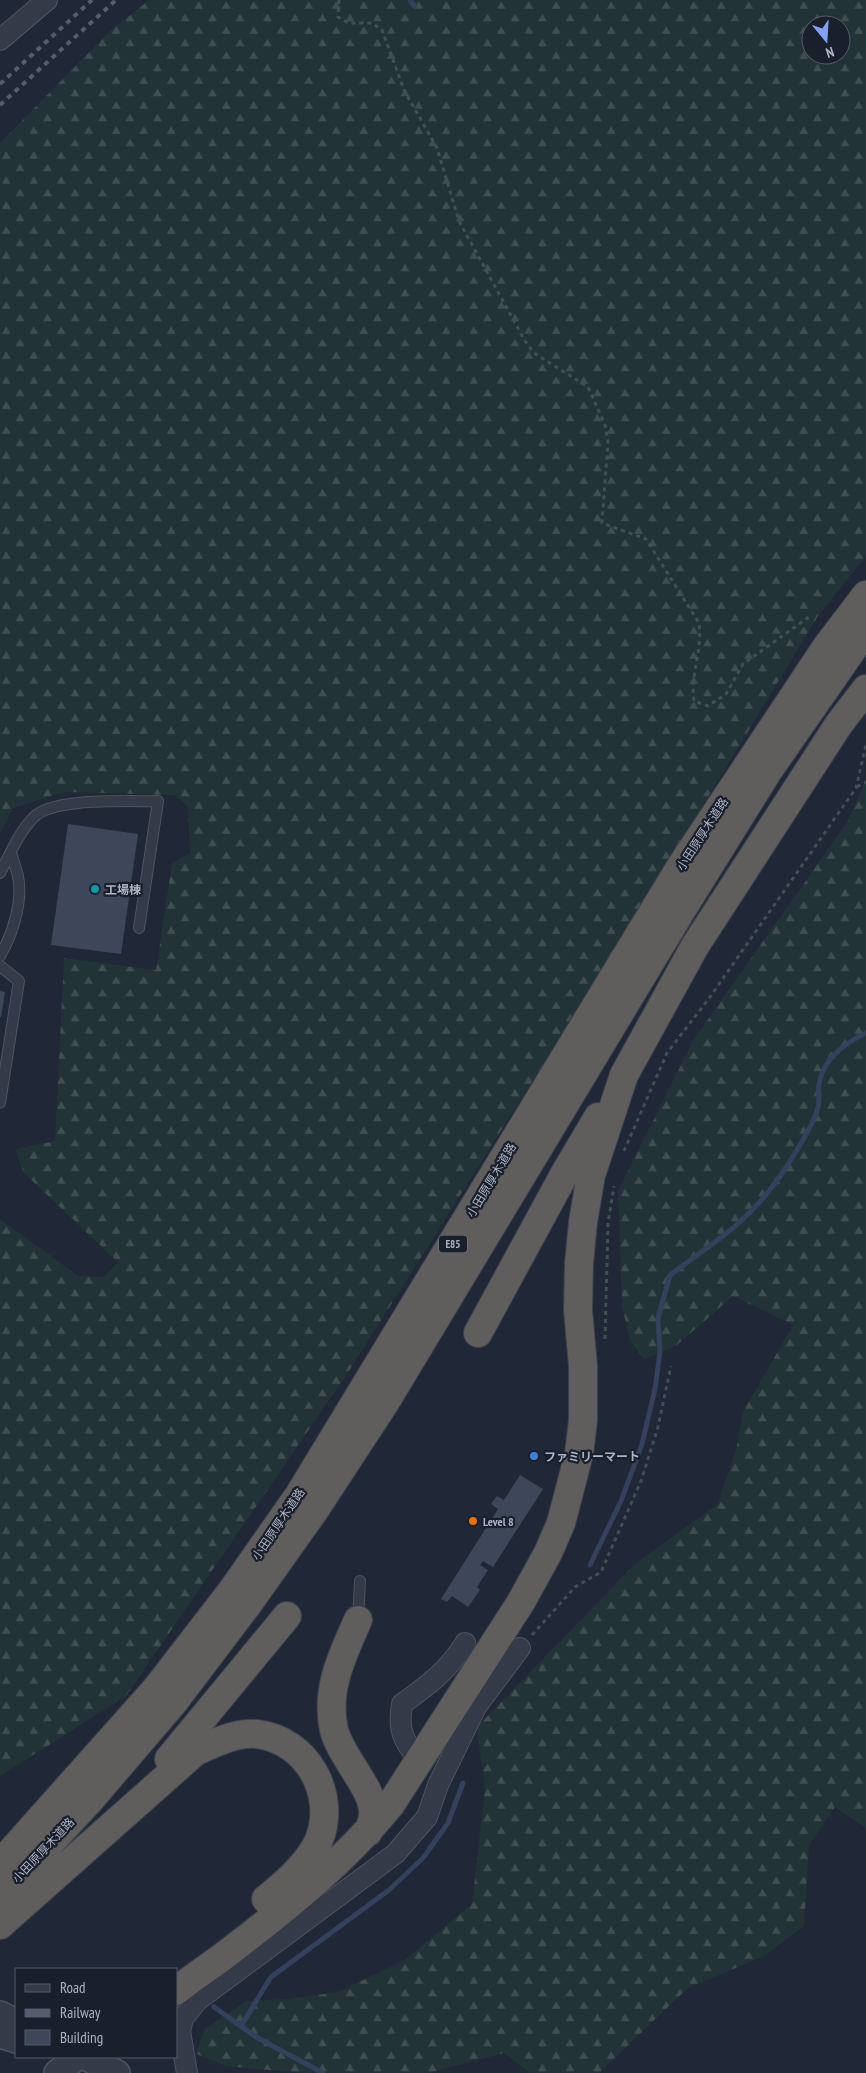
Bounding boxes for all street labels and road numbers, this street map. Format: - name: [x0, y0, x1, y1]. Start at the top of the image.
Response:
- street label: 小田原厚木道路: [673, 795, 731, 873]
- street label: 小田原厚木道路: [463, 1140, 519, 1220]
- road number: E85: [439, 1236, 467, 1252]
- street label: 小田原厚木道路: [248, 1485, 308, 1563]
- street label: 小田原厚木道路: [9, 1814, 77, 1886]

